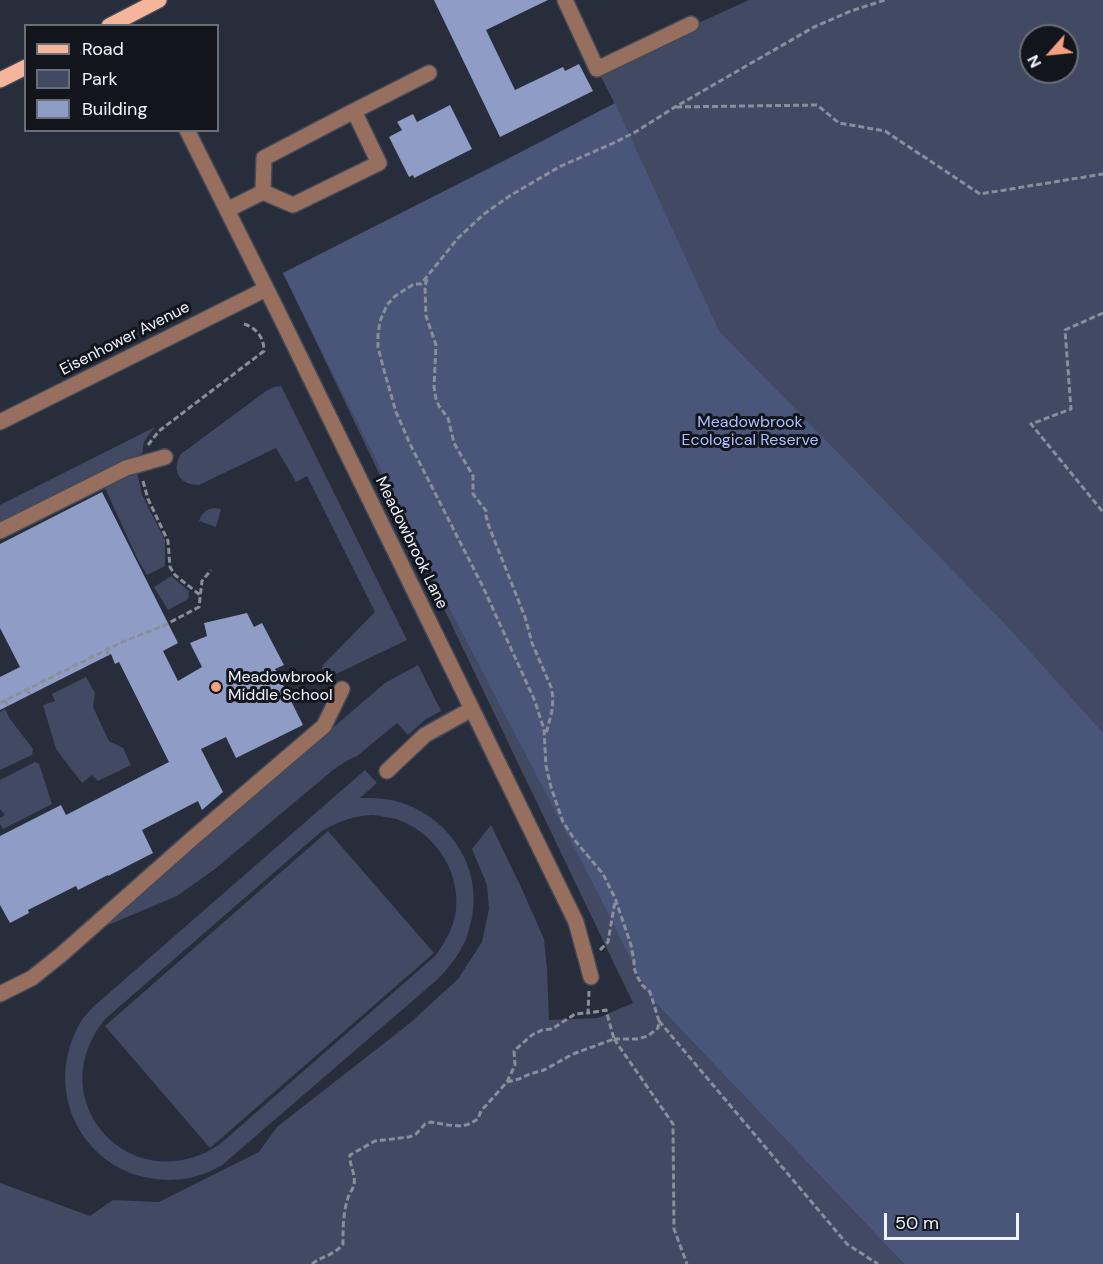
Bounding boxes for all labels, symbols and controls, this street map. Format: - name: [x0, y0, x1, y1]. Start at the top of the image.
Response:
- legend: [24, 24, 219, 132]
- north arrow: [1019, 24, 1079, 84]
- text: Road: [82, 37, 124, 61]
- text: N: [1022, 52, 1046, 71]
- text: Park: [82, 67, 118, 91]
- text: Building: [82, 97, 147, 121]
- street label: Eisenhower Avenue: [57, 298, 193, 380]
- park label: Meadowbrook Ecological Reserve: [681, 413, 819, 451]
- street label: Meadowbrook Lane: [371, 474, 451, 612]
- place label: Meadowbrook Middle School: [228, 668, 333, 706]
- marker: Meadowbrook Middle School: [209, 680, 223, 694]
- scale bar: [887, 1201, 1022, 1239]
- text: 50 m: [895, 1211, 939, 1235]

